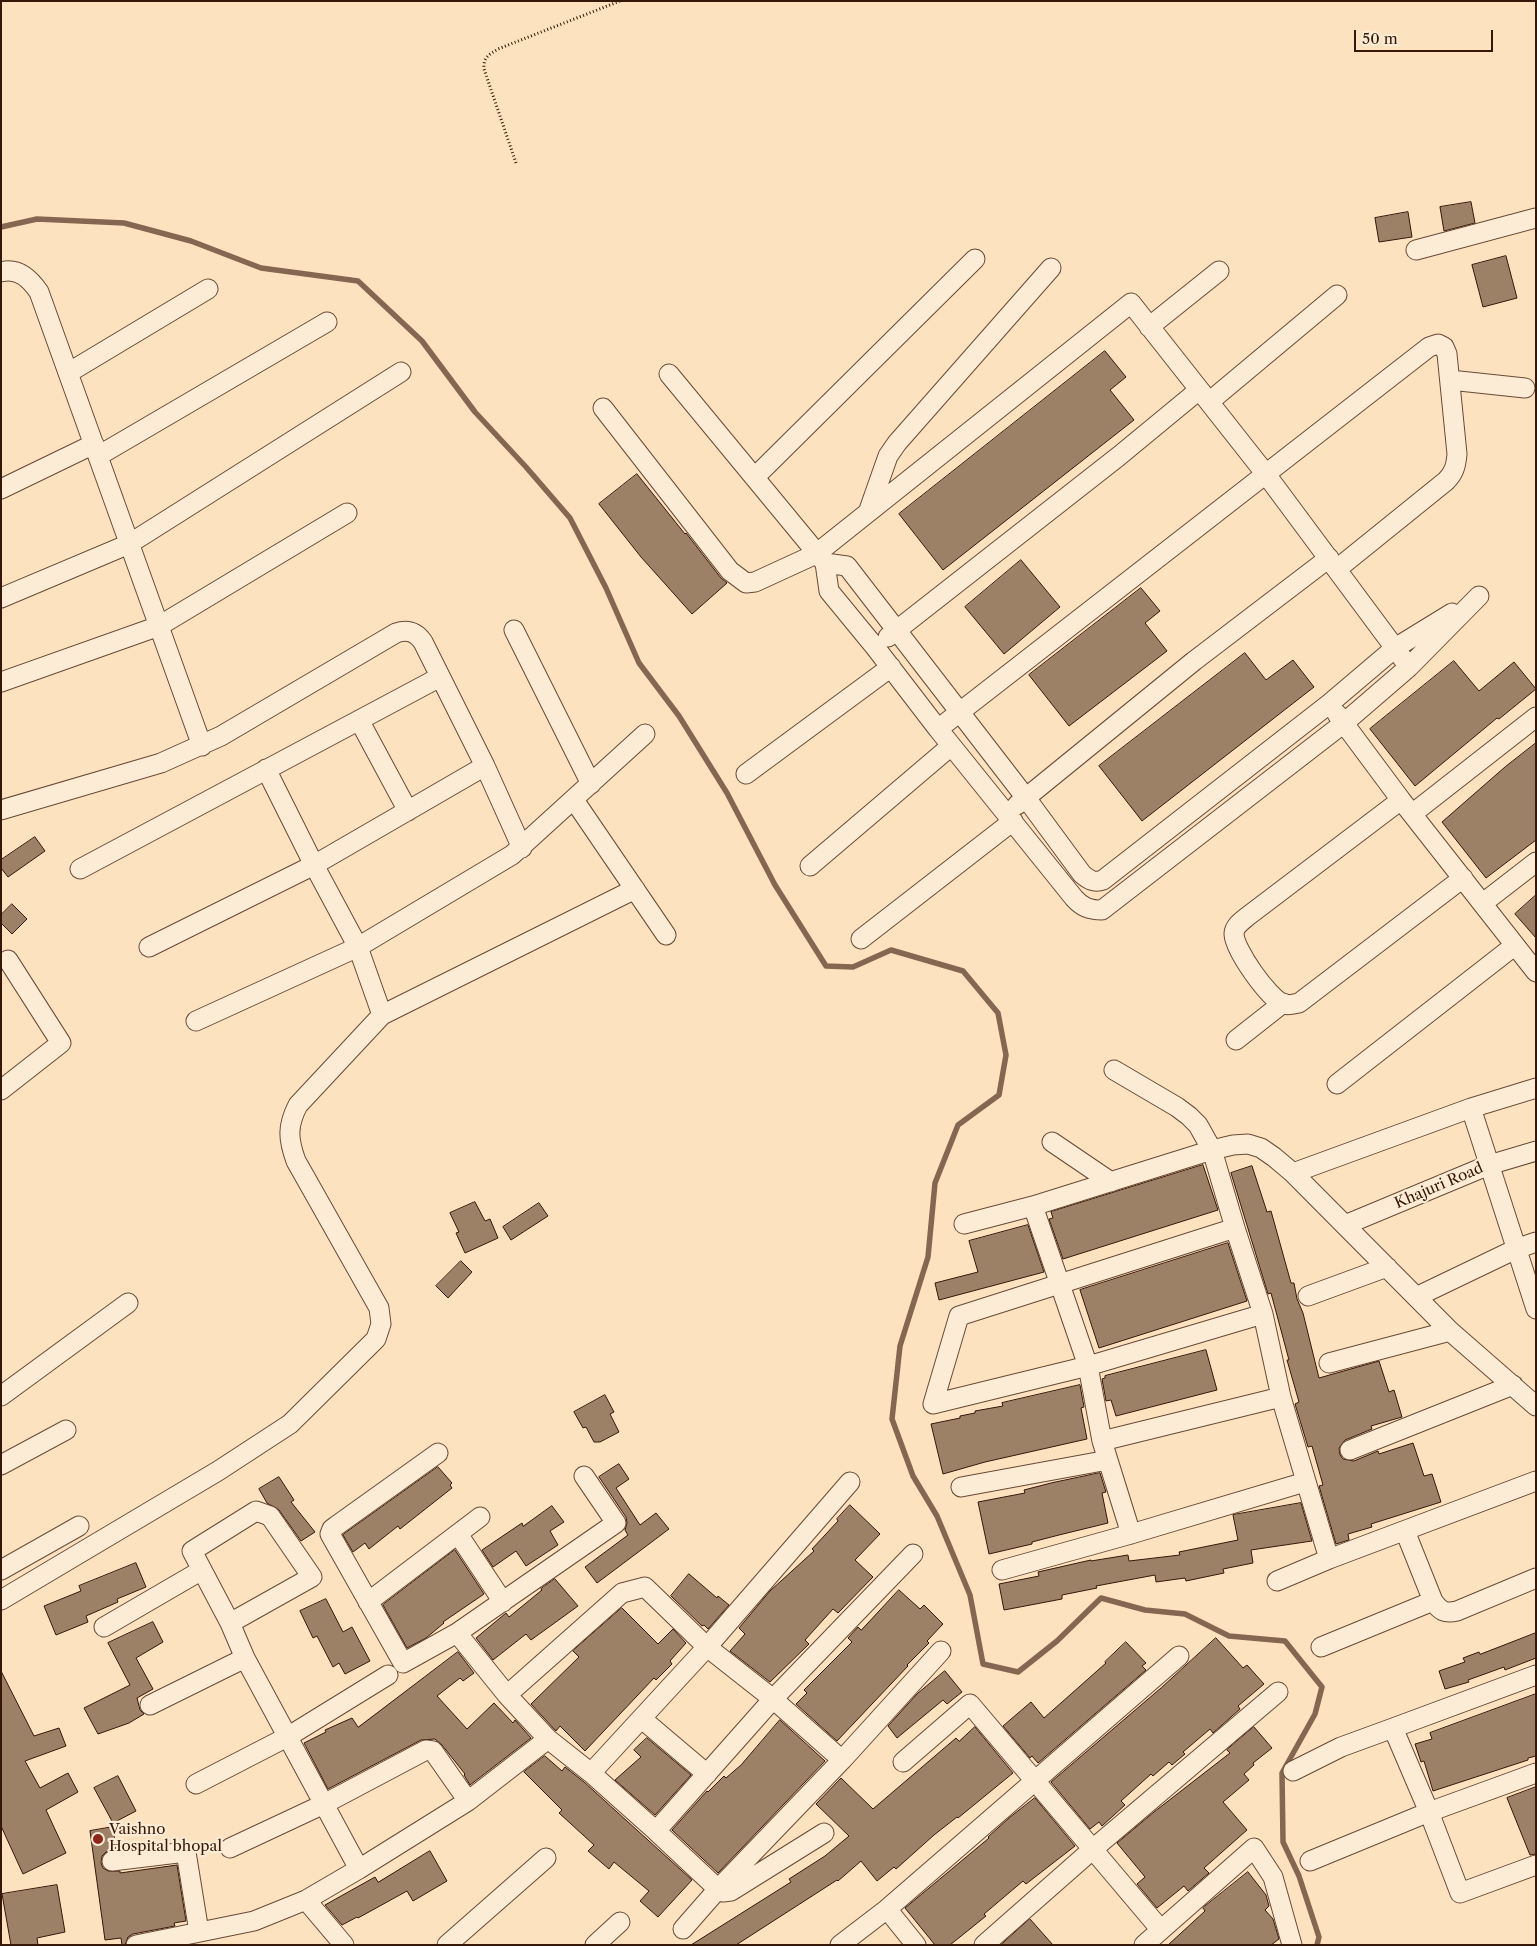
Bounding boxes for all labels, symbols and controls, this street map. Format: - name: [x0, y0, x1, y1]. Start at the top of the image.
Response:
- scale bar: [1357, 20, 1496, 52]
- text: 50 m: [1362, 29, 1398, 48]
- street label: Khajuri Road: [1392, 1159, 1486, 1213]
- place label: Vaishno Hospital bhopal: [109, 1821, 222, 1856]
- marker: Vaishno Hospital bhopal: [91, 1832, 105, 1846]

